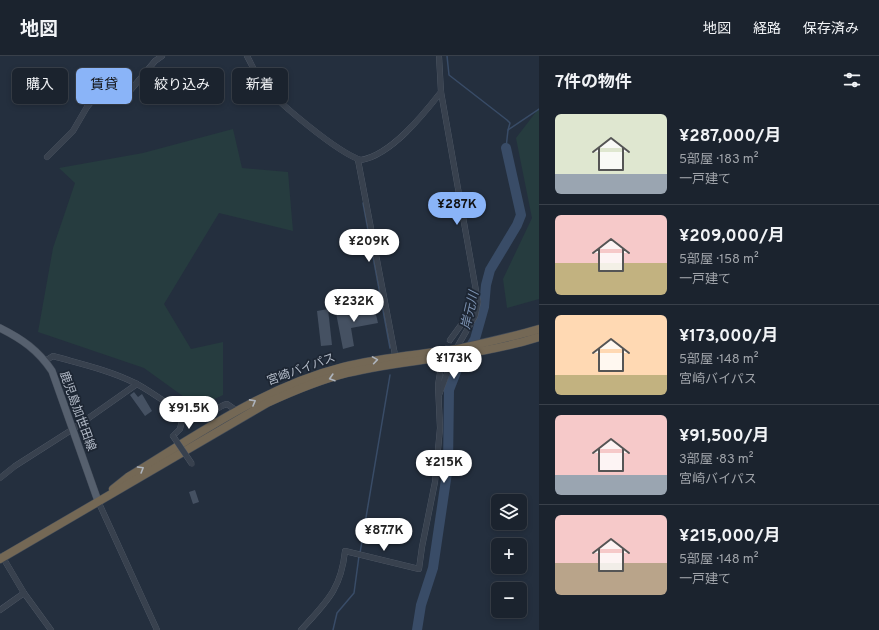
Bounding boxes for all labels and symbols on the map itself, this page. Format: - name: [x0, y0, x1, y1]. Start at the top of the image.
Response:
- pin: ¥287K: [429, 192, 485, 226]
- pin: ¥209K: [341, 229, 397, 263]
- water label: 岸元川: [459, 288, 484, 331]
- pin: ¥232K: [326, 289, 382, 323]
- pin: ¥173K: [426, 346, 482, 380]
- street label: 宮崎バイパス: [265, 350, 338, 390]
- one-way arrow: [372, 357, 378, 365]
- street label: 鹿児島加世田線: [55, 369, 99, 454]
- one-way arrow: [328, 373, 335, 382]
- pin: ¥91.5K: [156, 396, 222, 430]
- one-way arrow: [248, 400, 256, 407]
- pin: ¥215K: [416, 450, 472, 484]
- one-way arrow: [137, 467, 144, 474]
- pin: ¥87.7K: [351, 518, 417, 552]

